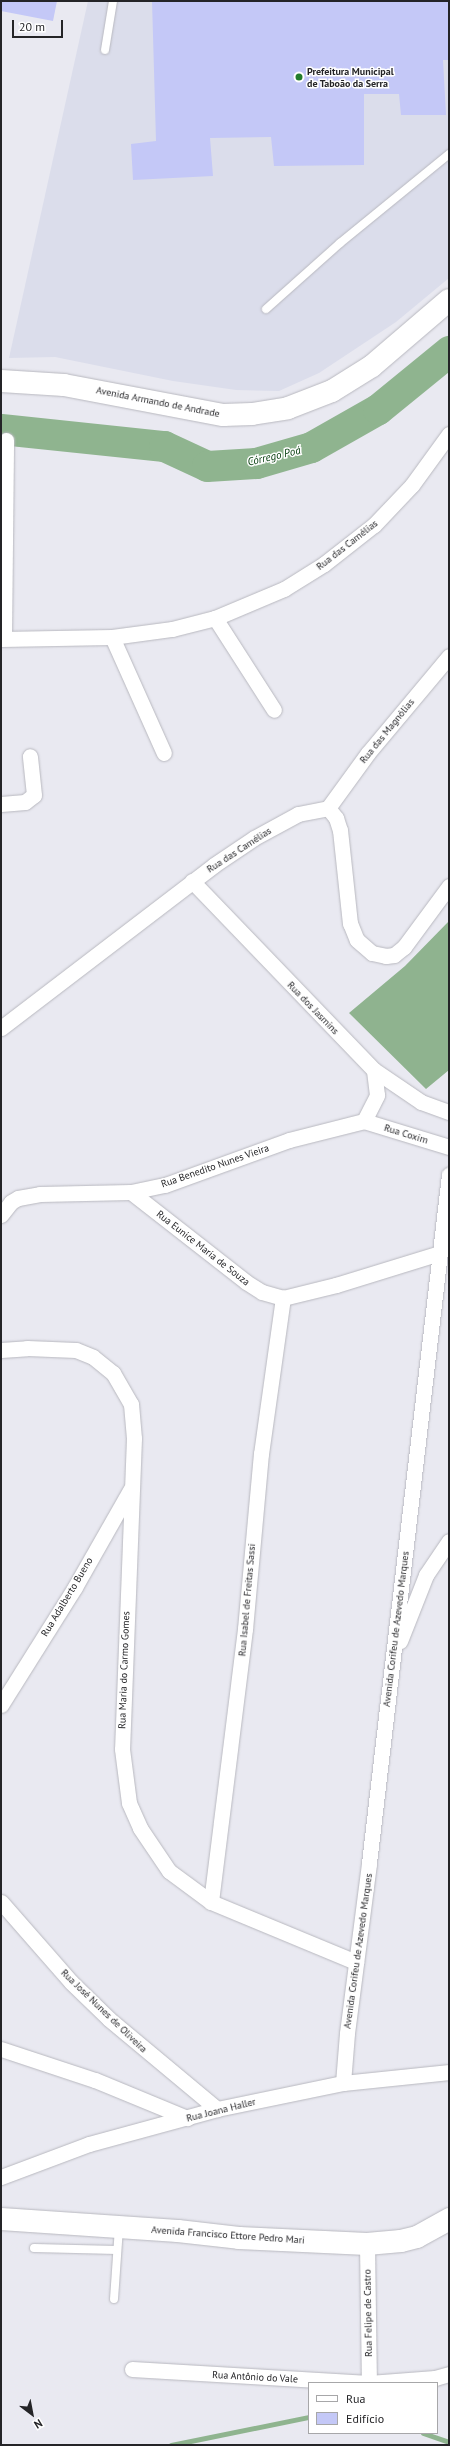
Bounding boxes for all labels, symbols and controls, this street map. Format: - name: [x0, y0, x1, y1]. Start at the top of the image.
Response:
- scale bar: [14, 12, 65, 38]
- text: 20 m: [19, 19, 45, 34]
- place label: Prefeitura Municipal de Taboão da Serra: [307, 65, 394, 88]
- marker: Prefeitura Municipal de Taboão da Serra: [294, 72, 304, 82]
- street label: Avenida Armando de Andrade: [95, 384, 221, 420]
- water label: Córrego Poá: [246, 443, 302, 469]
- street label: Rua das Camélias: [314, 517, 380, 573]
- street label: Rua das Magnólias: [357, 696, 417, 766]
- street label: Rua das Camélias: [204, 825, 274, 875]
- street label: Rua dos Jasmins: [285, 979, 341, 1037]
- street label: Rua Coxim: [383, 1122, 429, 1146]
- street label: Rua Benedito Nunes Vieira: [159, 1142, 271, 1190]
- street label: Rua Eunice Maria de Souza: [154, 1208, 252, 1288]
- street label: Rua Isabel de Freitas Sassi: [236, 1543, 258, 1657]
- street label: Avenida Corifeu de Azevedo Marques: [380, 1550, 412, 1708]
- street label: Rua Adalberto Bueno: [39, 1555, 95, 1639]
- street label: Rua Maria do Carmo Gomes: [116, 1611, 132, 1729]
- street label: Avenida Corifeu de Azevedo Marques: [341, 1872, 375, 2030]
- street label: Rua José Nunes de Oliveira: [58, 1967, 150, 2055]
- street label: Rua Joana Haller: [185, 2096, 257, 2124]
- street label: Avenida Francisco Ettore Pedro Mari: [151, 2224, 305, 2246]
- street label: Rua Felipe de Castro: [361, 2269, 375, 2357]
- street label: Rua Antônio do Vale: [211, 2369, 299, 2385]
- legend: [308, 2382, 438, 2434]
- text: Rua: [346, 2391, 365, 2406]
- north arrow: [12, 2394, 52, 2434]
- text: Edifício: [346, 2411, 384, 2426]
- text: N: [32, 2416, 45, 2432]

